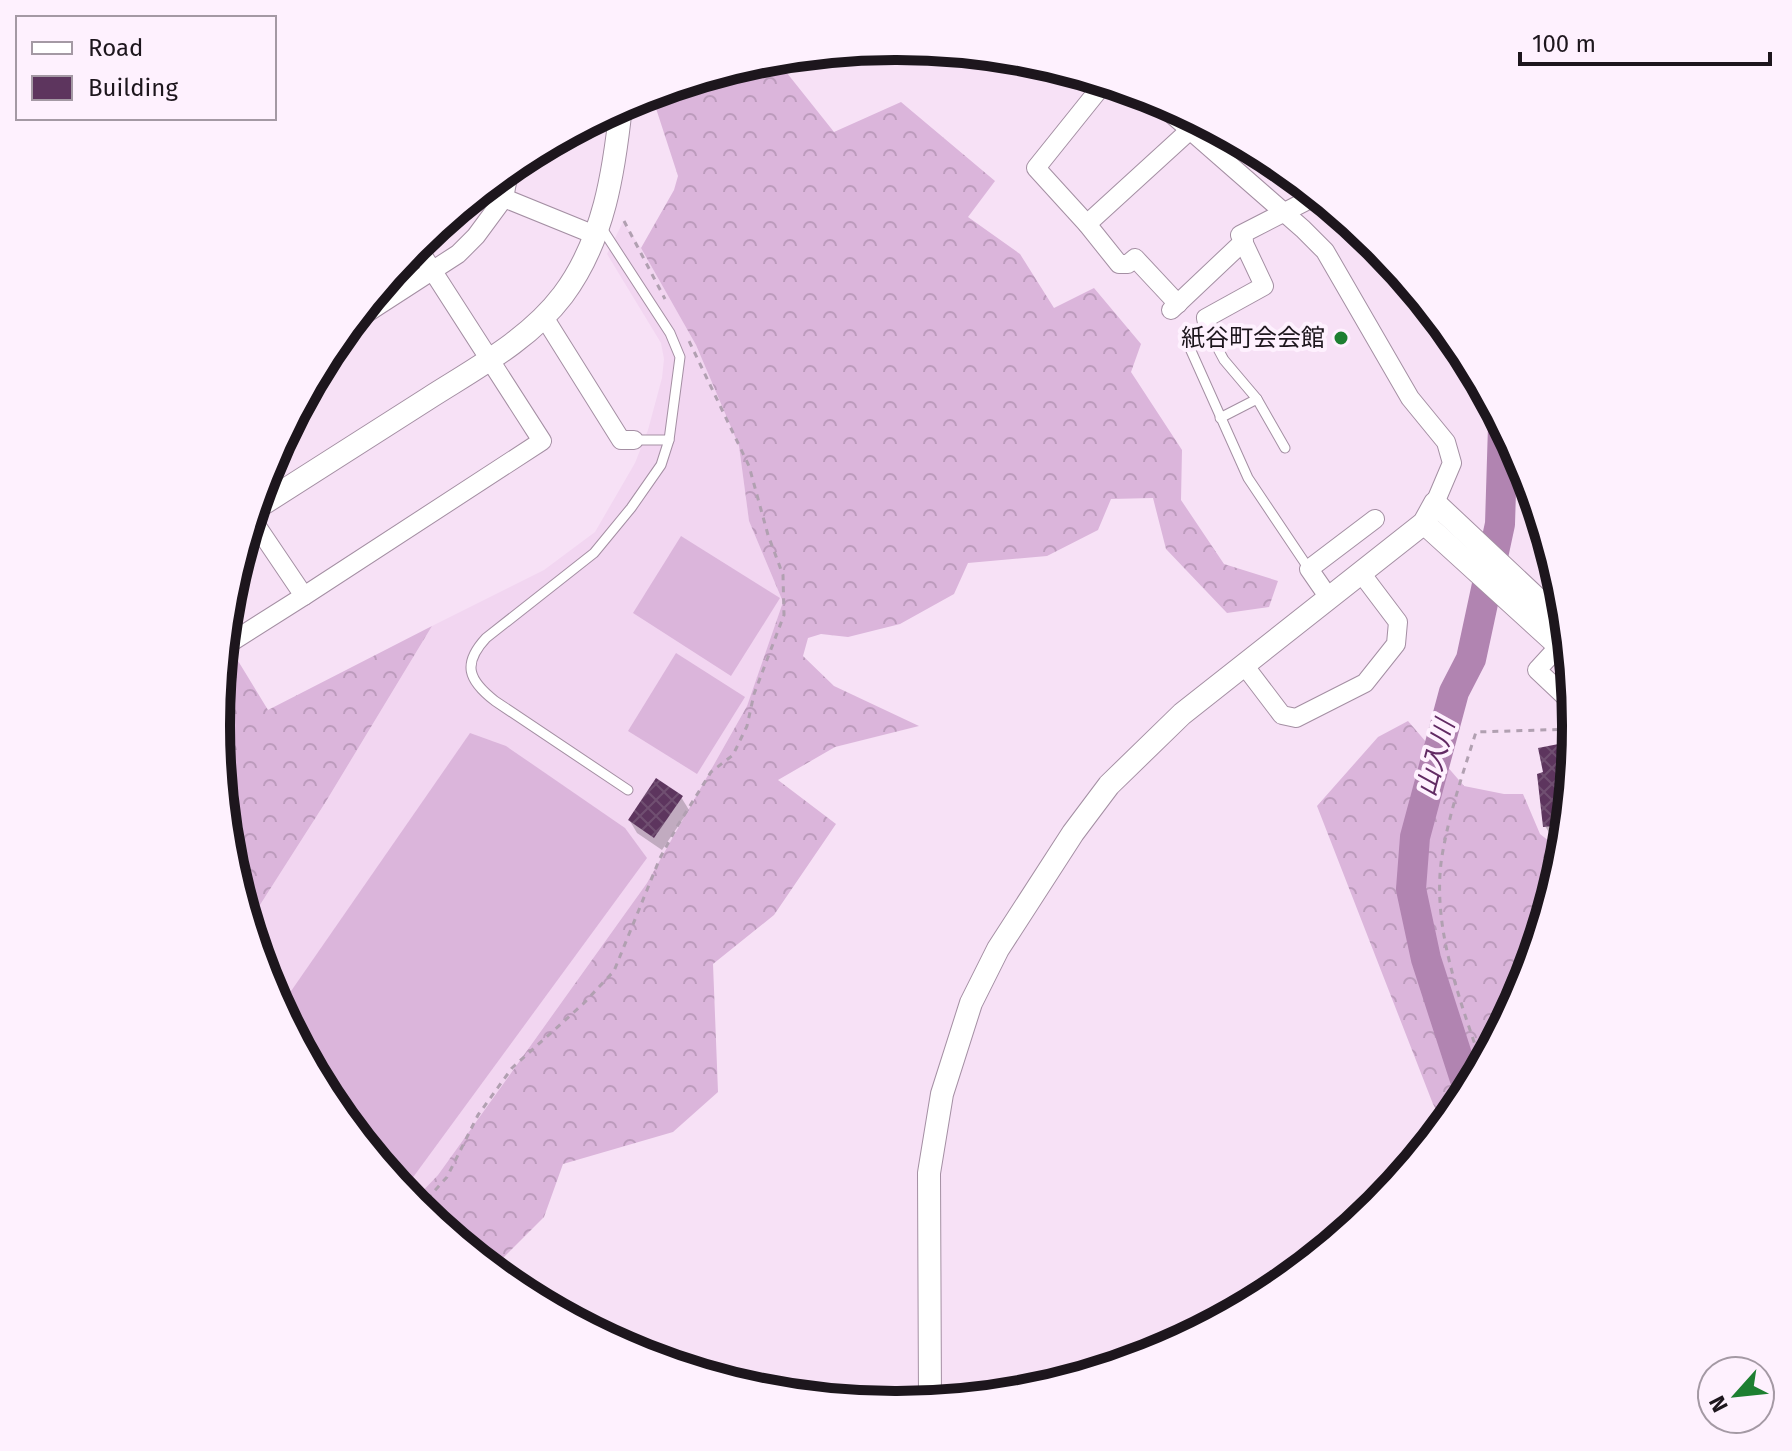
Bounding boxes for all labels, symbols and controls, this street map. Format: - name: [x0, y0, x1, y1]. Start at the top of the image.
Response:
- legend: [16, 16, 276, 120]
- scale bar: [1520, 16, 1770, 66]
- text: 100 m: [1532, 30, 1596, 58]
- text: Road: [88, 34, 143, 62]
- text: Building: [88, 74, 178, 102]
- place label: 紙谷町会会館: [1181, 324, 1325, 352]
- marker: 紙谷町会会館: [1332, 329, 1350, 347]
- water label: 山入川: [1411, 713, 1462, 800]
- north arrow: [1696, 1355, 1776, 1435]
- text: N: [1703, 1391, 1734, 1416]

